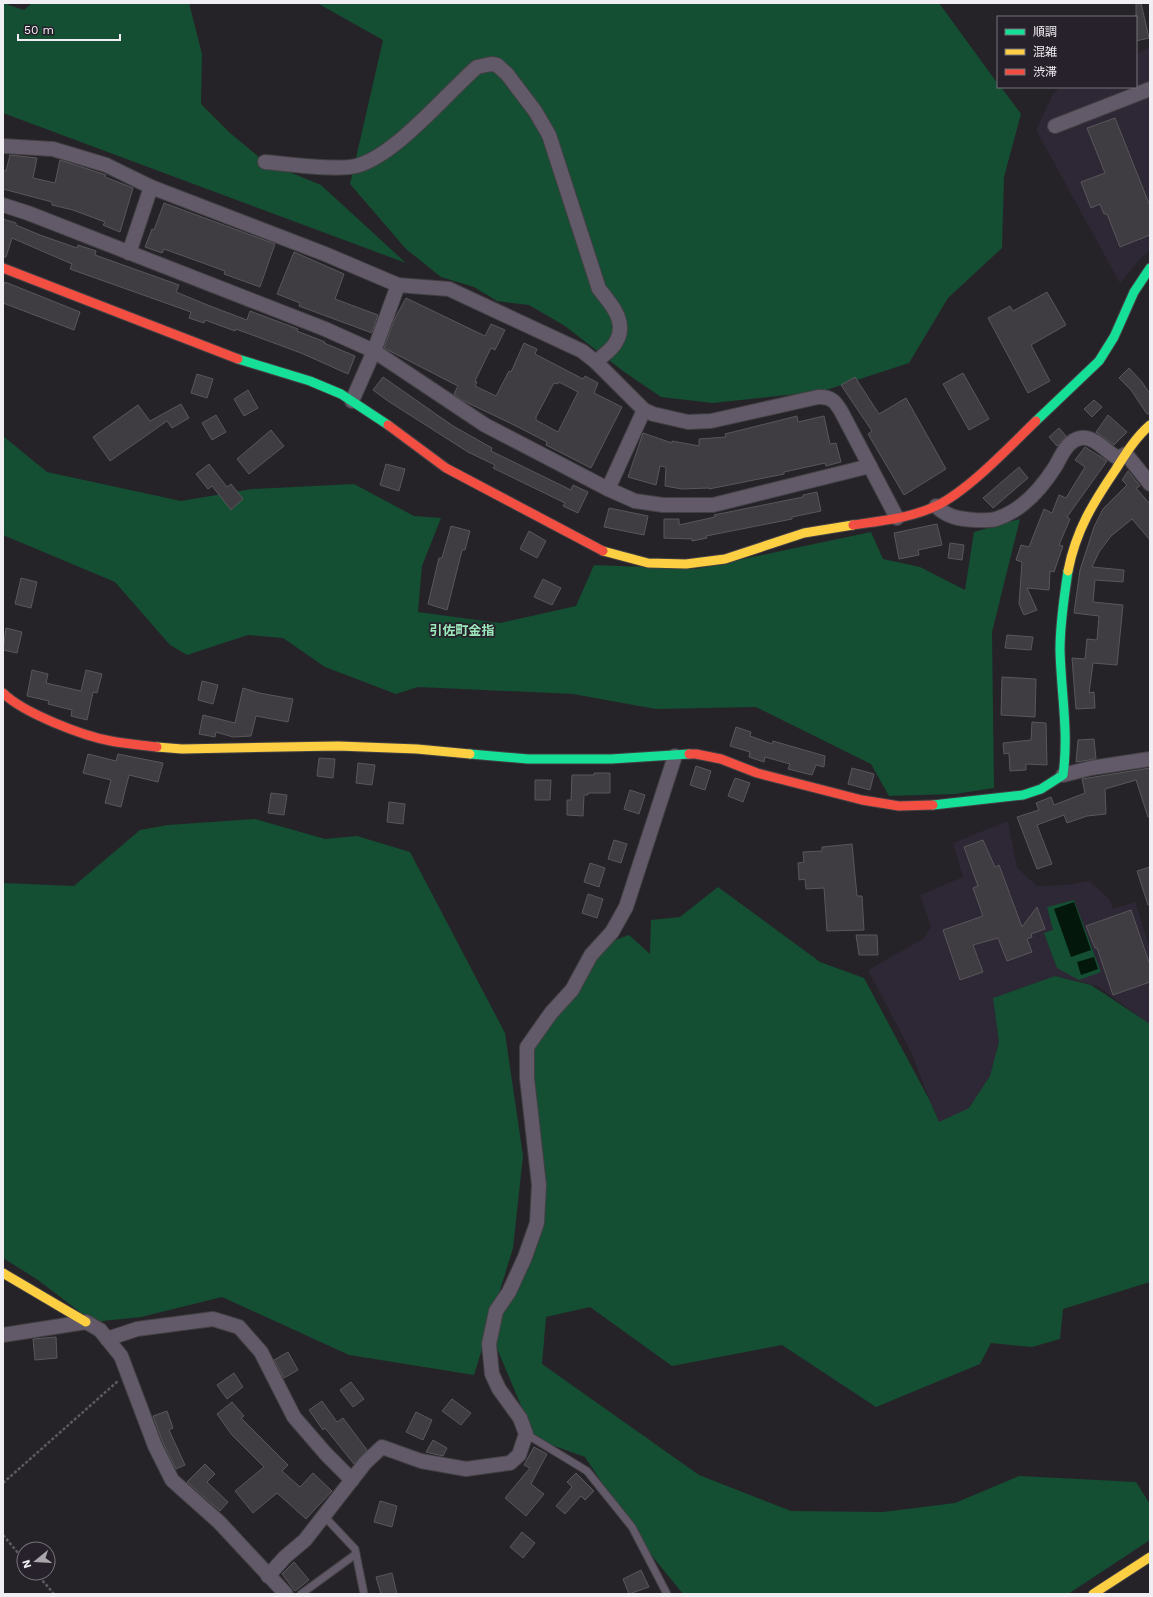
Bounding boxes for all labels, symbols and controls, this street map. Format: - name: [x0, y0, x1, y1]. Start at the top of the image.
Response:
- scale bar: [18, 16, 120, 42]
- legend: [997, 16, 1137, 88]
- text: 50 m: [24, 23, 54, 37]
- text: 順調: [1033, 25, 1057, 39]
- text: 混雑: [1033, 45, 1057, 59]
- text: 渋滞: [1033, 65, 1057, 79]
- district label: 引佐町金指: [429, 623, 495, 638]
- north arrow: [16, 1541, 56, 1581]
- text: N: [20, 1558, 34, 1570]

